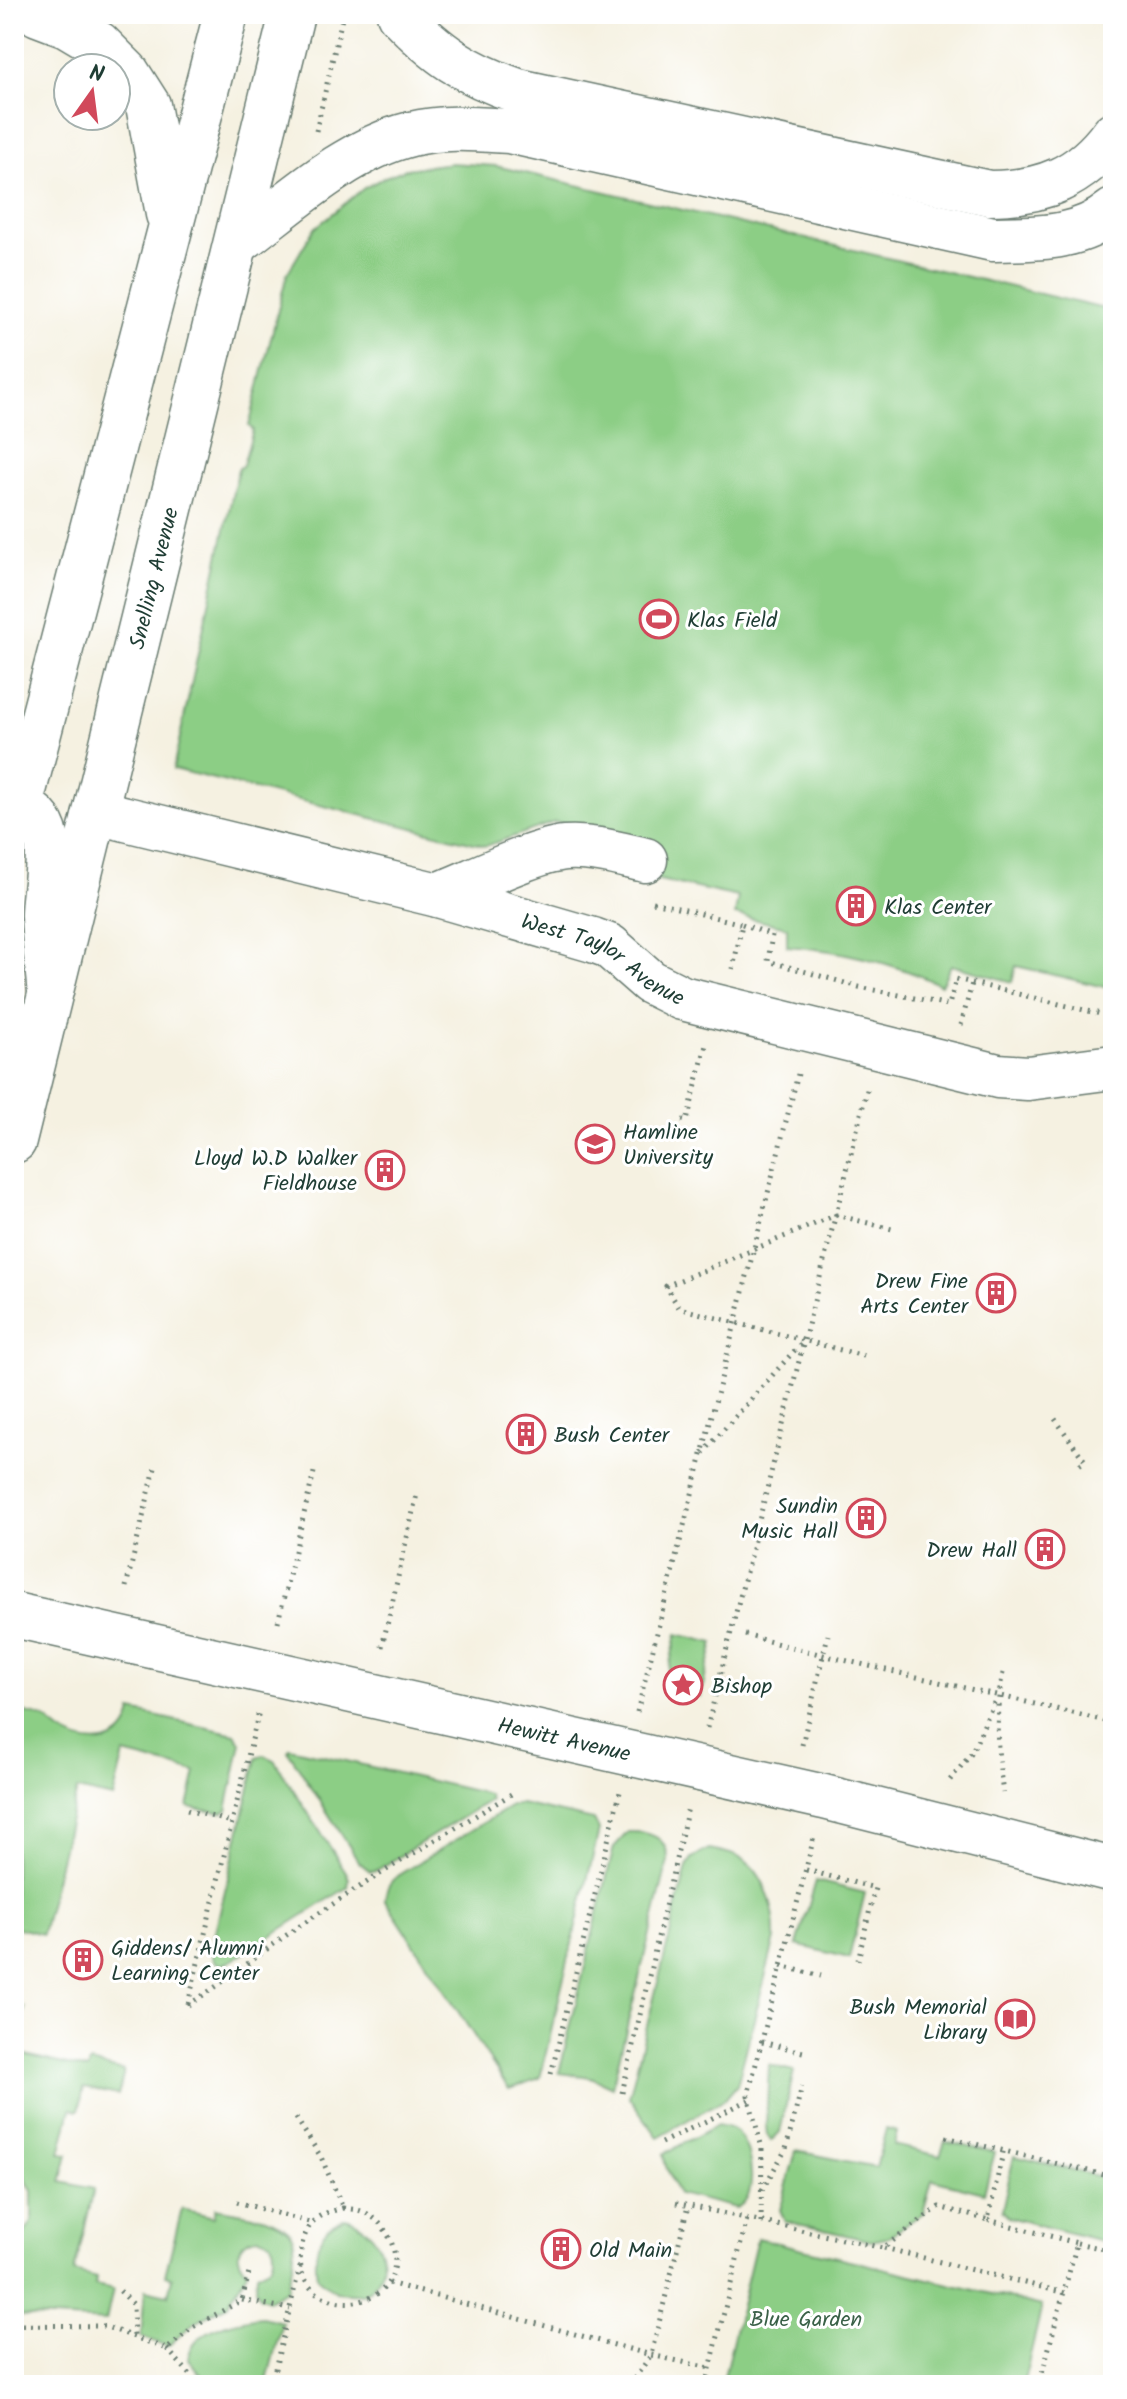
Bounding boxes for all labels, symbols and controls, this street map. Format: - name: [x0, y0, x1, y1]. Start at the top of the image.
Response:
- north arrow: [52, 52, 132, 132]
- text: N: [85, 56, 107, 94]
- street label: Snelling Avenue: [121, 504, 190, 653]
- sports icon: Klas Field: [638, 598, 680, 640]
- place label: Klas Field: [687, 604, 778, 639]
- building icon: Klas Center: [835, 885, 877, 927]
- place label: Klas Center: [884, 891, 993, 926]
- street label: West Taylor Avenue: [517, 905, 690, 1017]
- place label: Hamline University: [623, 1116, 714, 1176]
- school or university icon: Hamline University: [574, 1123, 616, 1165]
- place label: Lloyd W.D Walker Fieldhouse: [194, 1142, 359, 1202]
- building icon: Lloyd W.D Walker Fieldhouse: [364, 1149, 406, 1191]
- place label: Drew Fine Arts Center: [860, 1265, 970, 1325]
- building icon: Drew Fine Arts Center: [975, 1272, 1017, 1314]
- building icon: Bush Center: [505, 1413, 547, 1455]
- place label: Bush Center: [554, 1419, 671, 1454]
- place label: Sundin Music Hall: [741, 1490, 839, 1550]
- building icon: Sundin Music Hall: [845, 1497, 887, 1539]
- building icon: Drew Hall: [1024, 1528, 1066, 1570]
- place label: Drew Hall: [926, 1534, 1018, 1569]
- place icon: Bishop: [662, 1664, 704, 1706]
- place label: Bishop: [711, 1670, 772, 1705]
- street label: Hewitt Avenue: [494, 1709, 634, 1773]
- place label: Giddens/ Alumni Learning Center: [111, 1932, 264, 1992]
- building icon: Giddens/ Alumni Learning Center: [62, 1939, 104, 1981]
- place label: Bush Memorial Library: [849, 1991, 988, 2051]
- library icon: Bush Memorial Library: [994, 1998, 1036, 2040]
- building icon: Old Main: [540, 2228, 582, 2270]
- place label: Old Main: [589, 2234, 672, 2269]
- park label: Blue Garden: [750, 2303, 862, 2338]

